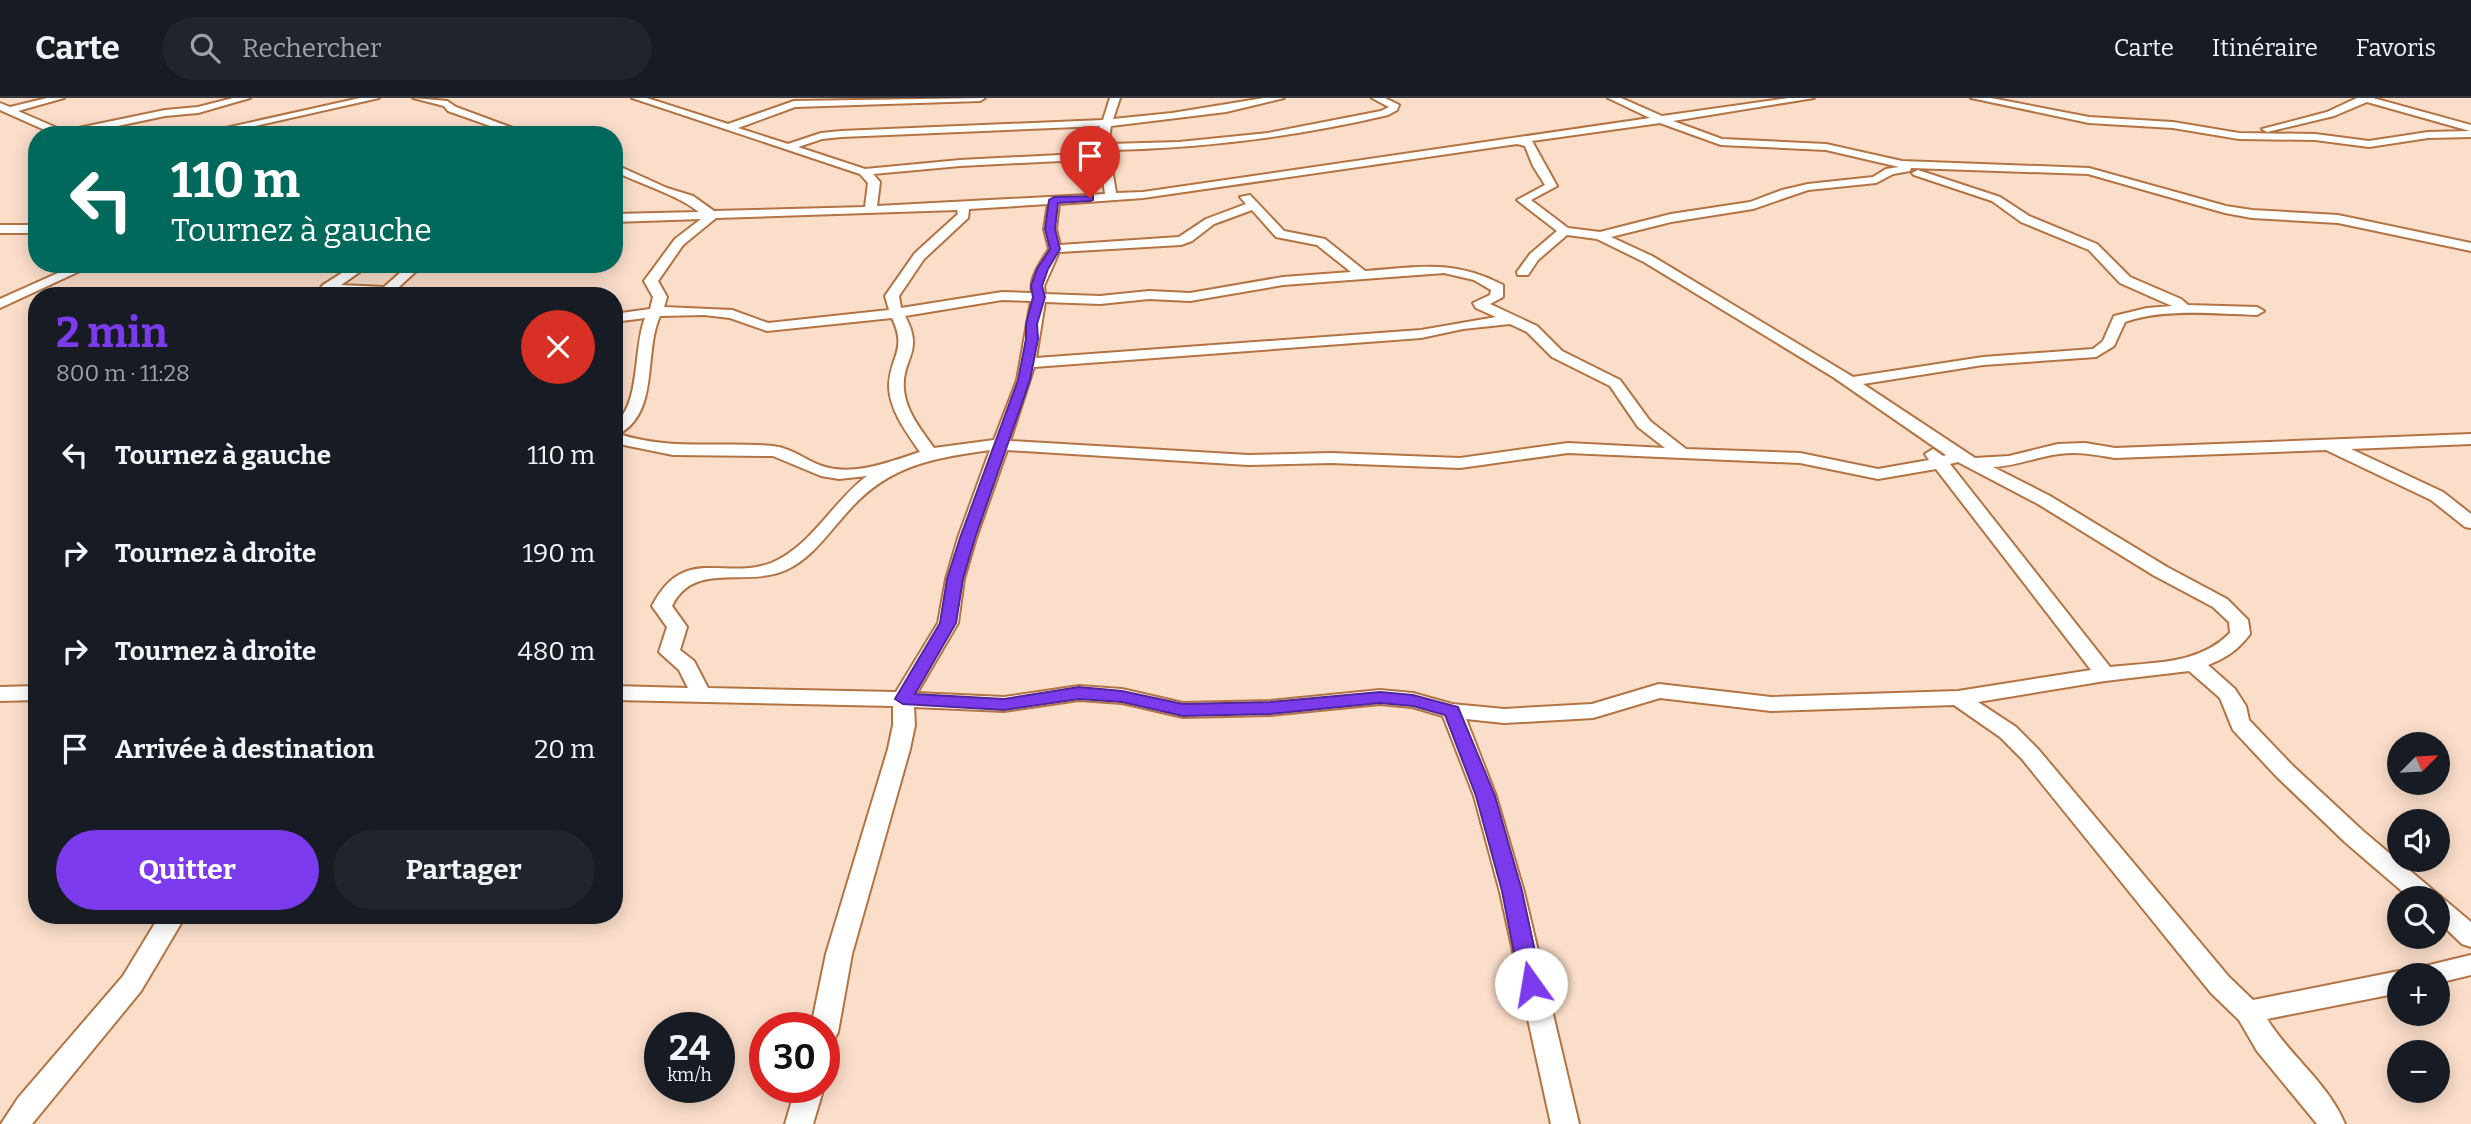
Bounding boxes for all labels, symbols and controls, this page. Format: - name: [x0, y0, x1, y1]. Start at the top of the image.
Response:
- search box: [162, 17, 652, 80]
- text: Carte: [35, 28, 120, 68]
- icon: search: [186, 29, 224, 67]
- text: Rechercher: [242, 33, 382, 64]
- text: Carte: [2114, 34, 2174, 62]
- text: Itinéraire: [2212, 34, 2318, 62]
- text: Favoris: [2356, 34, 2436, 62]
- pin: [1060, 126, 1120, 198]
- icon: arrive: [1071, 137, 1109, 175]
- text: 110 m: [171, 151, 300, 210]
- icon: left: [56, 154, 147, 245]
- text: Tournez à gauche: [171, 211, 432, 249]
- text: 2 min: [56, 308, 168, 358]
- button: close: [521, 310, 595, 384]
- text: 800 m · 11:28: [56, 359, 190, 387]
- icon: left: [56, 436, 94, 474]
- text: Tournez à gauche: [115, 440, 331, 471]
- text: 110 m: [527, 440, 595, 471]
- icon: right: [56, 534, 94, 572]
- text: Tournez à droite: [115, 538, 316, 569]
- text: 190 m: [523, 538, 595, 569]
- icon: right: [56, 632, 94, 670]
- text: Tournez à droite: [115, 636, 316, 667]
- text: 480 m: [518, 636, 595, 667]
- icon: arrive: [56, 730, 94, 768]
- north arrow: [2387, 732, 2450, 794]
- map controls: [2387, 732, 2450, 1103]
- text: Arrivée à destination: [115, 734, 374, 765]
- text: 20 m: [534, 734, 595, 765]
- button: sound: [2387, 809, 2450, 872]
- button: Quitter: [56, 830, 319, 910]
- button: Partager: [333, 830, 595, 910]
- button: search: [2387, 886, 2450, 949]
- position arrow: [1494, 947, 1568, 1021]
- button: +: [2387, 963, 2450, 1026]
- speed limit sign: 30: [749, 1012, 840, 1103]
- text: 24: [669, 1027, 710, 1069]
- button: −: [2387, 1040, 2450, 1103]
- text: km/h: [667, 1064, 712, 1086]

